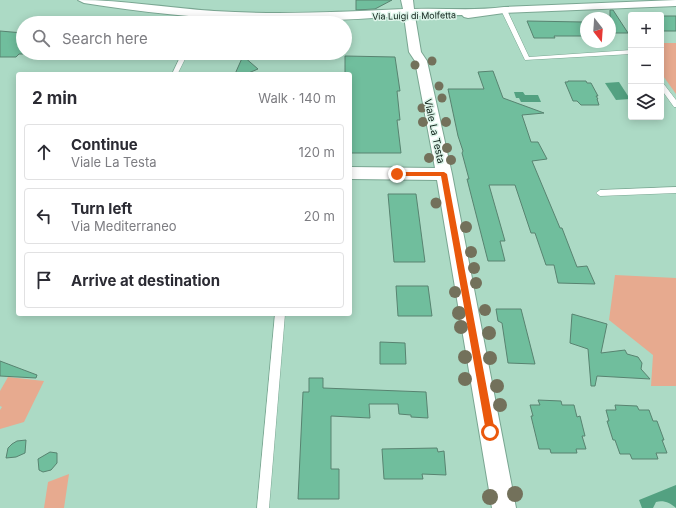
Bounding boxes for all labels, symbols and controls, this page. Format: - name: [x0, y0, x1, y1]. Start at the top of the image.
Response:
- street label: Via Luigi di Molfetta: [372, 9, 456, 22]
- north arrow: [580, 12, 616, 48]
- map controls: [628, 12, 664, 120]
- button: +: [628, 12, 664, 48]
- search box: [16, 16, 352, 60]
- icon: search: [30, 27, 52, 49]
- text: Search here: [62, 29, 148, 48]
- button: −: [628, 48, 664, 84]
- button: layers: [628, 84, 664, 120]
- text: 2 min: [32, 88, 77, 108]
- text: Walk · 140 m: [258, 90, 336, 106]
- street label: Viale La Testa: [422, 98, 448, 164]
- text: Continue: [71, 135, 138, 154]
- icon: ahead: [33, 141, 55, 163]
- text: 120 m: [299, 144, 335, 160]
- text: Viale La Testa: [71, 154, 157, 170]
- route end: [388, 165, 406, 183]
- text: Turn left: [71, 199, 132, 218]
- icon: left: [33, 205, 55, 227]
- text: 20 m: [304, 208, 335, 224]
- text: Via Mediterraneo: [71, 218, 177, 234]
- icon: arrive: [33, 269, 55, 291]
- text: Arrive at destination: [71, 271, 220, 290]
- route start: [481, 423, 499, 441]

